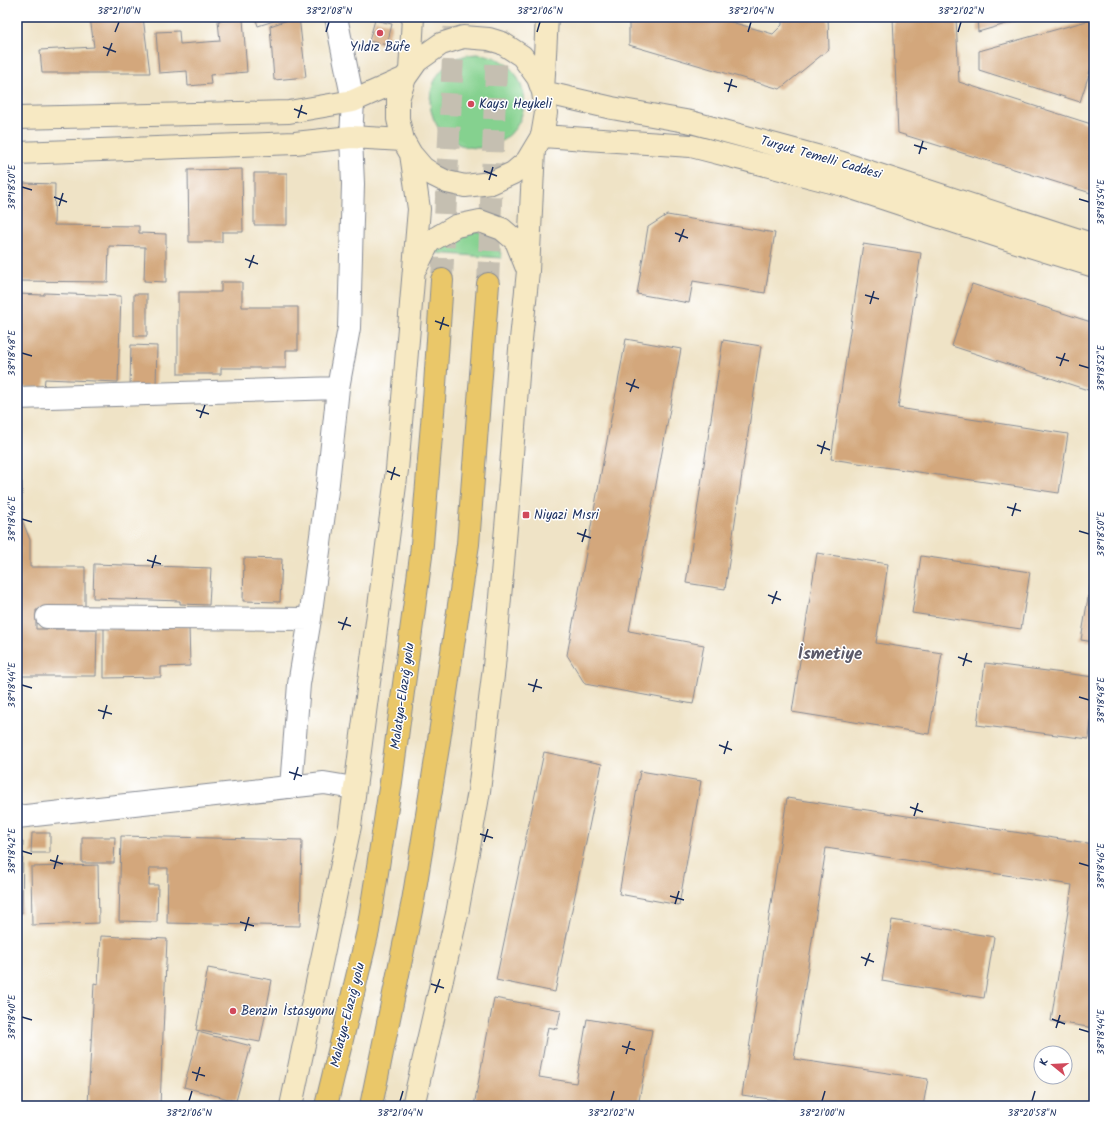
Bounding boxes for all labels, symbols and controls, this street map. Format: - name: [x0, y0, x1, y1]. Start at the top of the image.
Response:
- text: 38°21'10"N: [97, 3, 141, 19]
- text: 38°21'08"N: [306, 3, 353, 19]
- text: 38°21'06"N: [517, 3, 563, 19]
- text: 38°21'04"N: [728, 3, 774, 19]
- text: 38°21'02"N: [938, 3, 984, 19]
- marker: Yıldız Büfe: [375, 28, 385, 38]
- place label: Yıldız Büfe: [350, 37, 410, 58]
- place label: Kaysı Heykeli: [479, 94, 553, 115]
- marker: Kaysı Heykeli: [466, 99, 476, 109]
- street label: Turgut Temelli Caddesi: [758, 131, 885, 186]
- text: 38°18'50"E: [4, 163, 20, 210]
- text: 38°18'54"E: [1093, 178, 1109, 225]
- text: 38°18'48"E: [4, 329, 20, 376]
- text: 38°18'52"E: [1093, 344, 1109, 391]
- text: 38°18'46"E: [4, 495, 20, 542]
- place label: Niyazi Mısri: [534, 505, 600, 526]
- marker: Niyazi Mısri: [521, 510, 531, 520]
- text: 38°18'50"E: [1093, 510, 1109, 557]
- street label: Malatya-Elazığ yolu: [385, 641, 421, 751]
- district label: İsmetiye: [798, 641, 863, 668]
- text: 38°18'44"E: [4, 661, 20, 708]
- text: 38°18'48"E: [1093, 676, 1109, 723]
- text: 38°18'42"E: [4, 827, 20, 874]
- text: 38°18'46"E: [1093, 842, 1109, 889]
- street label: Malatya-Elazığ yolu: [325, 960, 371, 1070]
- text: 38°18'40"E: [4, 993, 20, 1040]
- place label: Benzin İstasyonu: [241, 1001, 335, 1022]
- marker: Benzin İstasyonu: [228, 1006, 238, 1016]
- text: 38°18'44"E: [1093, 1008, 1109, 1055]
- north arrow: [1033, 1045, 1073, 1085]
- text: K: [1035, 1056, 1054, 1068]
- text: 38°21'06"N: [166, 1105, 212, 1121]
- text: 38°21'04"N: [377, 1105, 423, 1121]
- text: 38°21'02"N: [588, 1105, 634, 1121]
- text: 38°21'00"N: [799, 1105, 845, 1121]
- text: 38°20'58"N: [1008, 1105, 1057, 1121]

